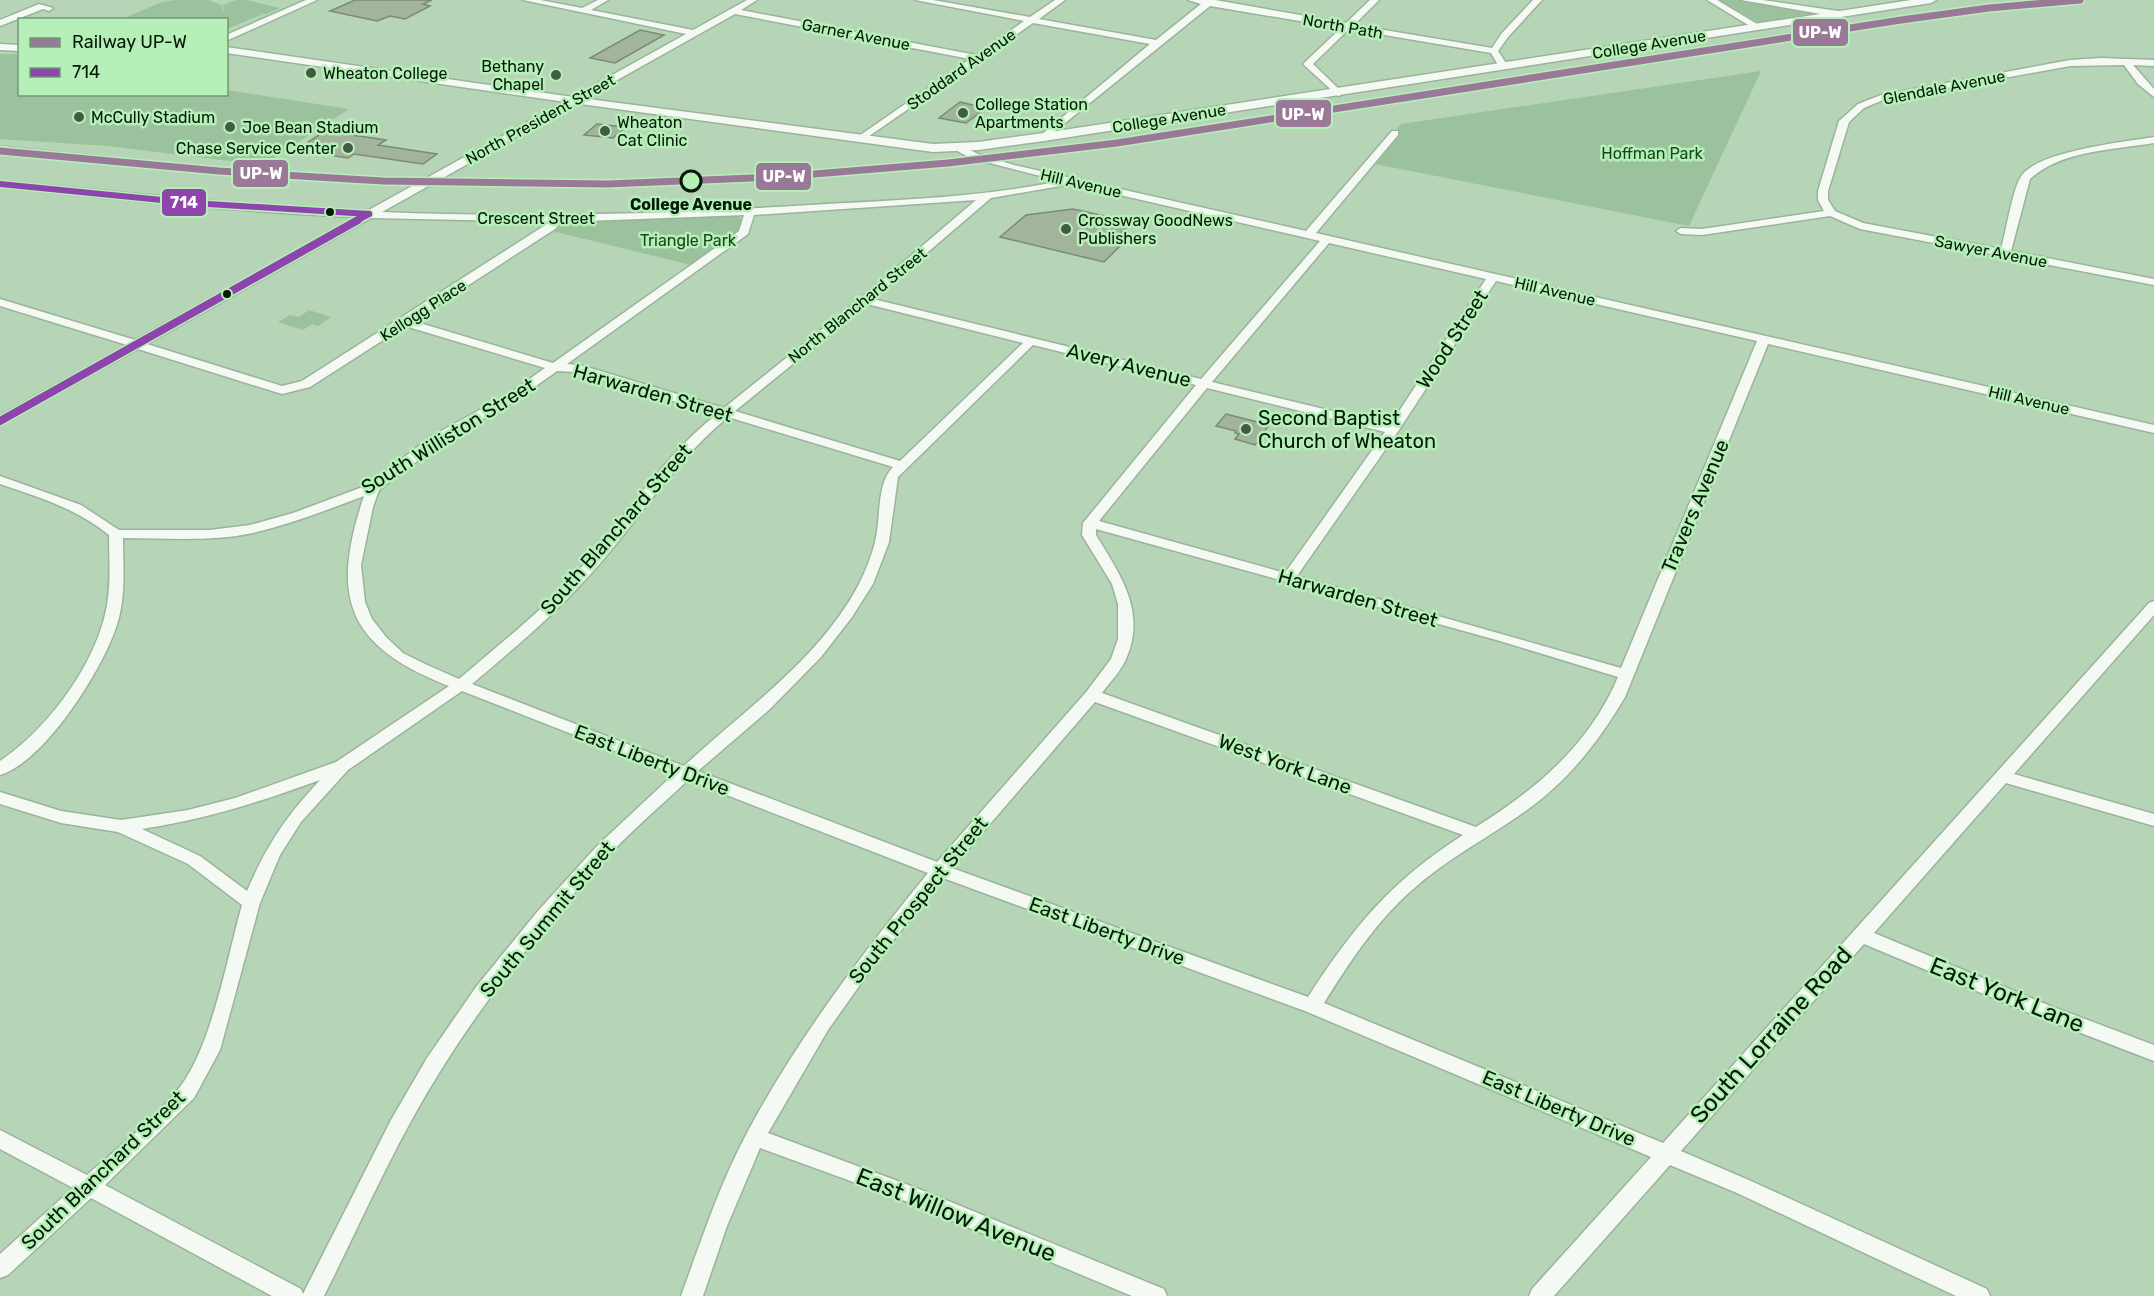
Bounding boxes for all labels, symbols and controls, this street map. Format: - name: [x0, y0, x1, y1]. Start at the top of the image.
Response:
- street label: North Path: [1301, 10, 1385, 43]
- street label: Garner Avenue: [800, 15, 912, 54]
- legend: [18, 18, 228, 96]
- line badge: UP-W: [1792, 18, 1849, 47]
- text: UP-W: [1799, 23, 1842, 42]
- street label: Stoddard Avenue: [903, 25, 1019, 114]
- street label: College Avenue: [1591, 26, 1707, 63]
- text: Railway UP-W: [72, 31, 187, 53]
- place label: Bethany Chapel: [481, 57, 544, 94]
- text: 714: [72, 61, 100, 83]
- place label: Wheaton College: [323, 64, 447, 83]
- marker: Wheaton College: [304, 66, 318, 80]
- street label: Glendale Avenue: [1881, 66, 2007, 109]
- marker: Bethany Chapel: [549, 68, 563, 82]
- street label: North President Street: [462, 70, 618, 168]
- place label: College Station Apartments: [975, 95, 1088, 132]
- line badge: UP-W: [1275, 99, 1332, 128]
- street label: College Avenue: [1111, 100, 1227, 137]
- text: UP-W: [1282, 105, 1325, 124]
- marker: College Station Apartments: [956, 106, 970, 120]
- place label: McCully Stadium: [91, 108, 215, 127]
- marker: McCully Stadium: [72, 110, 86, 124]
- place label: Wheaton Cat Clinic: [617, 113, 688, 150]
- place label: Joe Bean Stadium: [242, 118, 379, 137]
- marker: Joe Bean Stadium: [223, 120, 237, 134]
- marker: Wheaton Cat Clinic: [598, 124, 612, 138]
- place label: Chase Service Center: [176, 139, 336, 158]
- marker: Chase Service Center: [341, 141, 355, 155]
- park label: Hoffman Park: [1601, 144, 1703, 163]
- line badge: UP-W: [232, 159, 289, 188]
- line badge: UP-W: [755, 162, 812, 191]
- text: UP-W: [240, 164, 283, 183]
- street label: Hill Avenue: [1039, 165, 1123, 202]
- text: UP-W: [763, 167, 806, 186]
- marker: College Avenue: [680, 170, 702, 192]
- line badge: 714: [161, 188, 207, 217]
- text: 714: [170, 193, 198, 212]
- place label: College Avenue: [630, 195, 752, 214]
- unlabelled marker: [324, 206, 336, 218]
- street label: Crescent Street: [477, 209, 595, 228]
- place label: Crossway GoodNews Publishers: [1078, 211, 1233, 248]
- marker: Crossway GoodNews Publishers: [1059, 222, 1073, 236]
- park label: Triangle Park: [640, 231, 737, 250]
- street label: Sawyer Avenue: [1933, 231, 2049, 272]
- street label: North Blanchard Street: [784, 244, 930, 367]
- street label: Hill Avenue: [1513, 273, 1597, 310]
- street label: Kellogg Place: [377, 276, 470, 345]
- street label: Wood Street: [1411, 285, 1493, 393]
- unlabelled marker: [221, 288, 233, 300]
- street label: Avery Avenue: [1064, 338, 1194, 392]
- street label: Harwarden Street: [570, 359, 736, 427]
- street label: South Williston Street: [357, 373, 539, 499]
- street label: Hill Avenue: [1987, 382, 2071, 419]
- place label: Second Baptist Church of Wheaton: [1258, 406, 1436, 453]
- marker: Second Baptist Church of Wheaton: [1239, 422, 1253, 436]
- street label: Travers Avenue: [1656, 436, 1734, 576]
- street label: South Blanchard Street: [535, 439, 697, 619]
- street label: Harwarden Street: [1275, 564, 1441, 632]
- street label: East Liberty Drive: [571, 719, 733, 801]
- street label: West York Lane: [1215, 729, 1355, 799]
- street label: South Prospect Street: [843, 812, 993, 988]
- street label: South Summit Street: [475, 836, 619, 1002]
- street label: East Liberty Drive: [1026, 892, 1188, 970]
- street label: South Lorraine Road: [1684, 941, 1858, 1129]
- street label: East York Lane: [1926, 951, 2088, 1039]
- street label: East Liberty Drive: [1479, 1065, 1639, 1151]
- street label: South Blanchard Street: [16, 1085, 190, 1255]
- street label: East Willow Avenue: [852, 1162, 1060, 1268]

